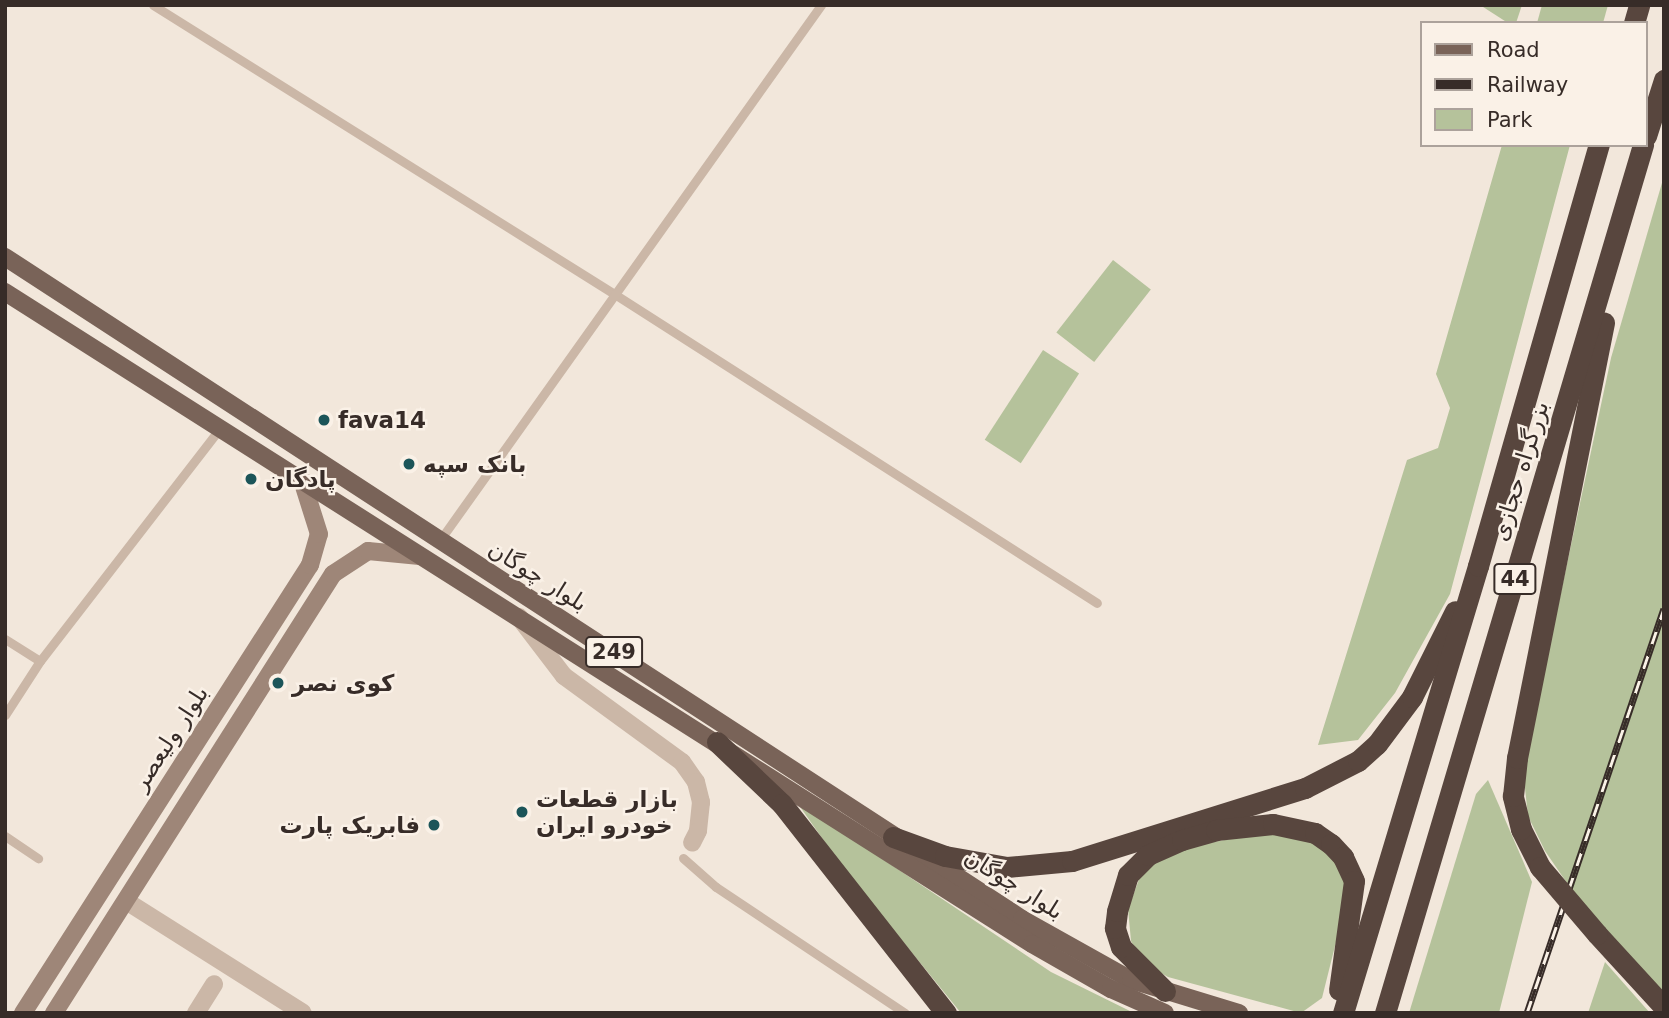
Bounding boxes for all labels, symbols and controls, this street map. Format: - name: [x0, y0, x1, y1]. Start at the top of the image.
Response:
- legend: [1420, 21, 1648, 147]
- text: Road: [1487, 38, 1540, 62]
- text: Railway: [1487, 73, 1568, 97]
- text: Park: [1487, 108, 1532, 132]
- street label: بزرگراه حجازی: [1486, 398, 1554, 544]
- place label: fava14: [338, 406, 426, 434]
- marker: fava14: [316, 412, 332, 428]
- place label: بانک سپه: [423, 450, 526, 478]
- marker: بانک سپه: [401, 456, 417, 472]
- place label: پادگان: [265, 465, 336, 493]
- marker: پادگان: [243, 471, 259, 487]
- street label: بلوار چوگان: [483, 535, 593, 617]
- road number: 44: [1492, 562, 1538, 596]
- road number: 249: [584, 634, 644, 670]
- place label: کوی نصر: [292, 669, 394, 697]
- marker: کوی نصر: [270, 675, 286, 691]
- street label: بلوار ولیعصر: [126, 680, 214, 796]
- place label: بازار قطعات خودرو ایران: [536, 785, 678, 839]
- marker: بازار قطعات خودرو ایران: [514, 804, 530, 820]
- place label: فابریک پارت: [280, 811, 420, 839]
- marker: فابریک پارت: [426, 817, 442, 833]
- street label: بلوار چوگان: [959, 843, 1069, 925]

